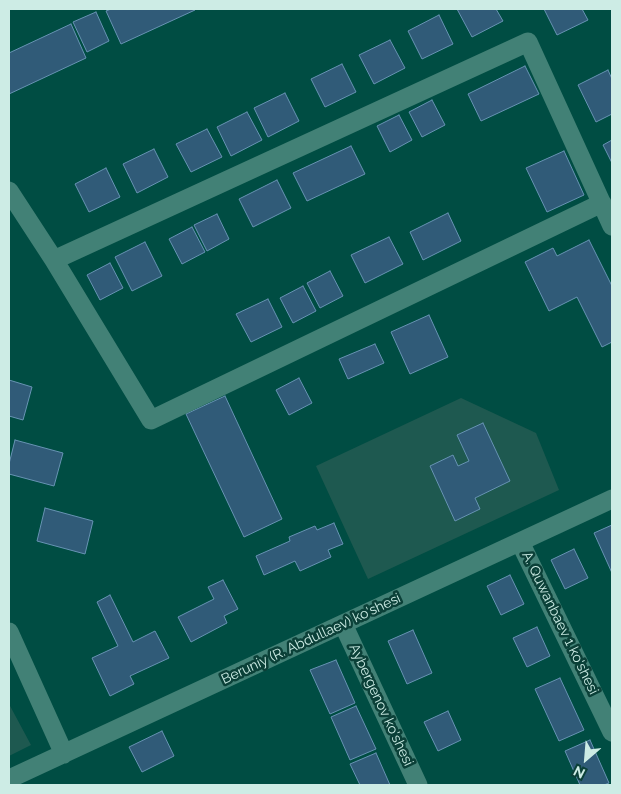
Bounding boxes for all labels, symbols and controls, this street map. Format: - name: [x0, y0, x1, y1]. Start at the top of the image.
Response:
- street label: A. Quwanbaev 1 ko'shesi: [518, 549, 602, 697]
- street label: Beruniy (R. Abdullaev) ko'shesi: [219, 590, 403, 688]
- street label: Aybergenov ko'shesi: [345, 641, 417, 769]
- north arrow: [561, 734, 611, 784]
- text: N: [571, 763, 588, 782]

